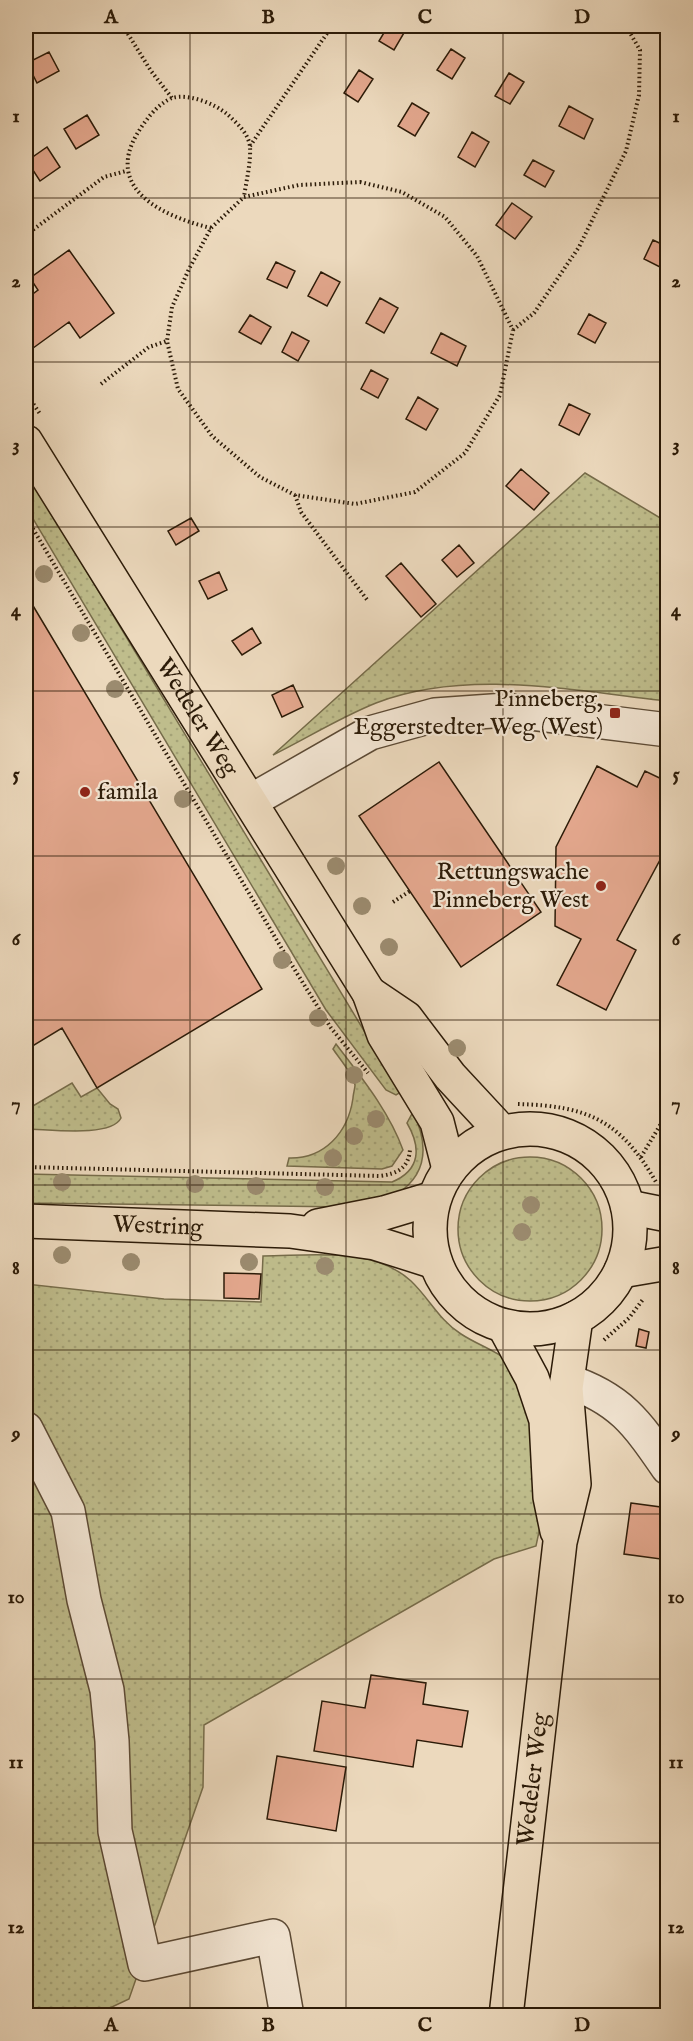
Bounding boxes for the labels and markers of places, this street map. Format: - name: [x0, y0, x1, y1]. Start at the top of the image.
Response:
- place label: Pinneberg, Eggerstedter Weg (West): [353, 684, 603, 743]
- marker: Pinneberg, Eggerstedter Weg (West): [608, 706, 622, 720]
- place label: famila: [97, 777, 159, 808]
- marker: famila: [78, 785, 92, 799]
- place label: Rettungswache Pinneberg West: [432, 857, 589, 916]
- marker: Rettungswache Pinneberg West: [594, 879, 608, 893]

